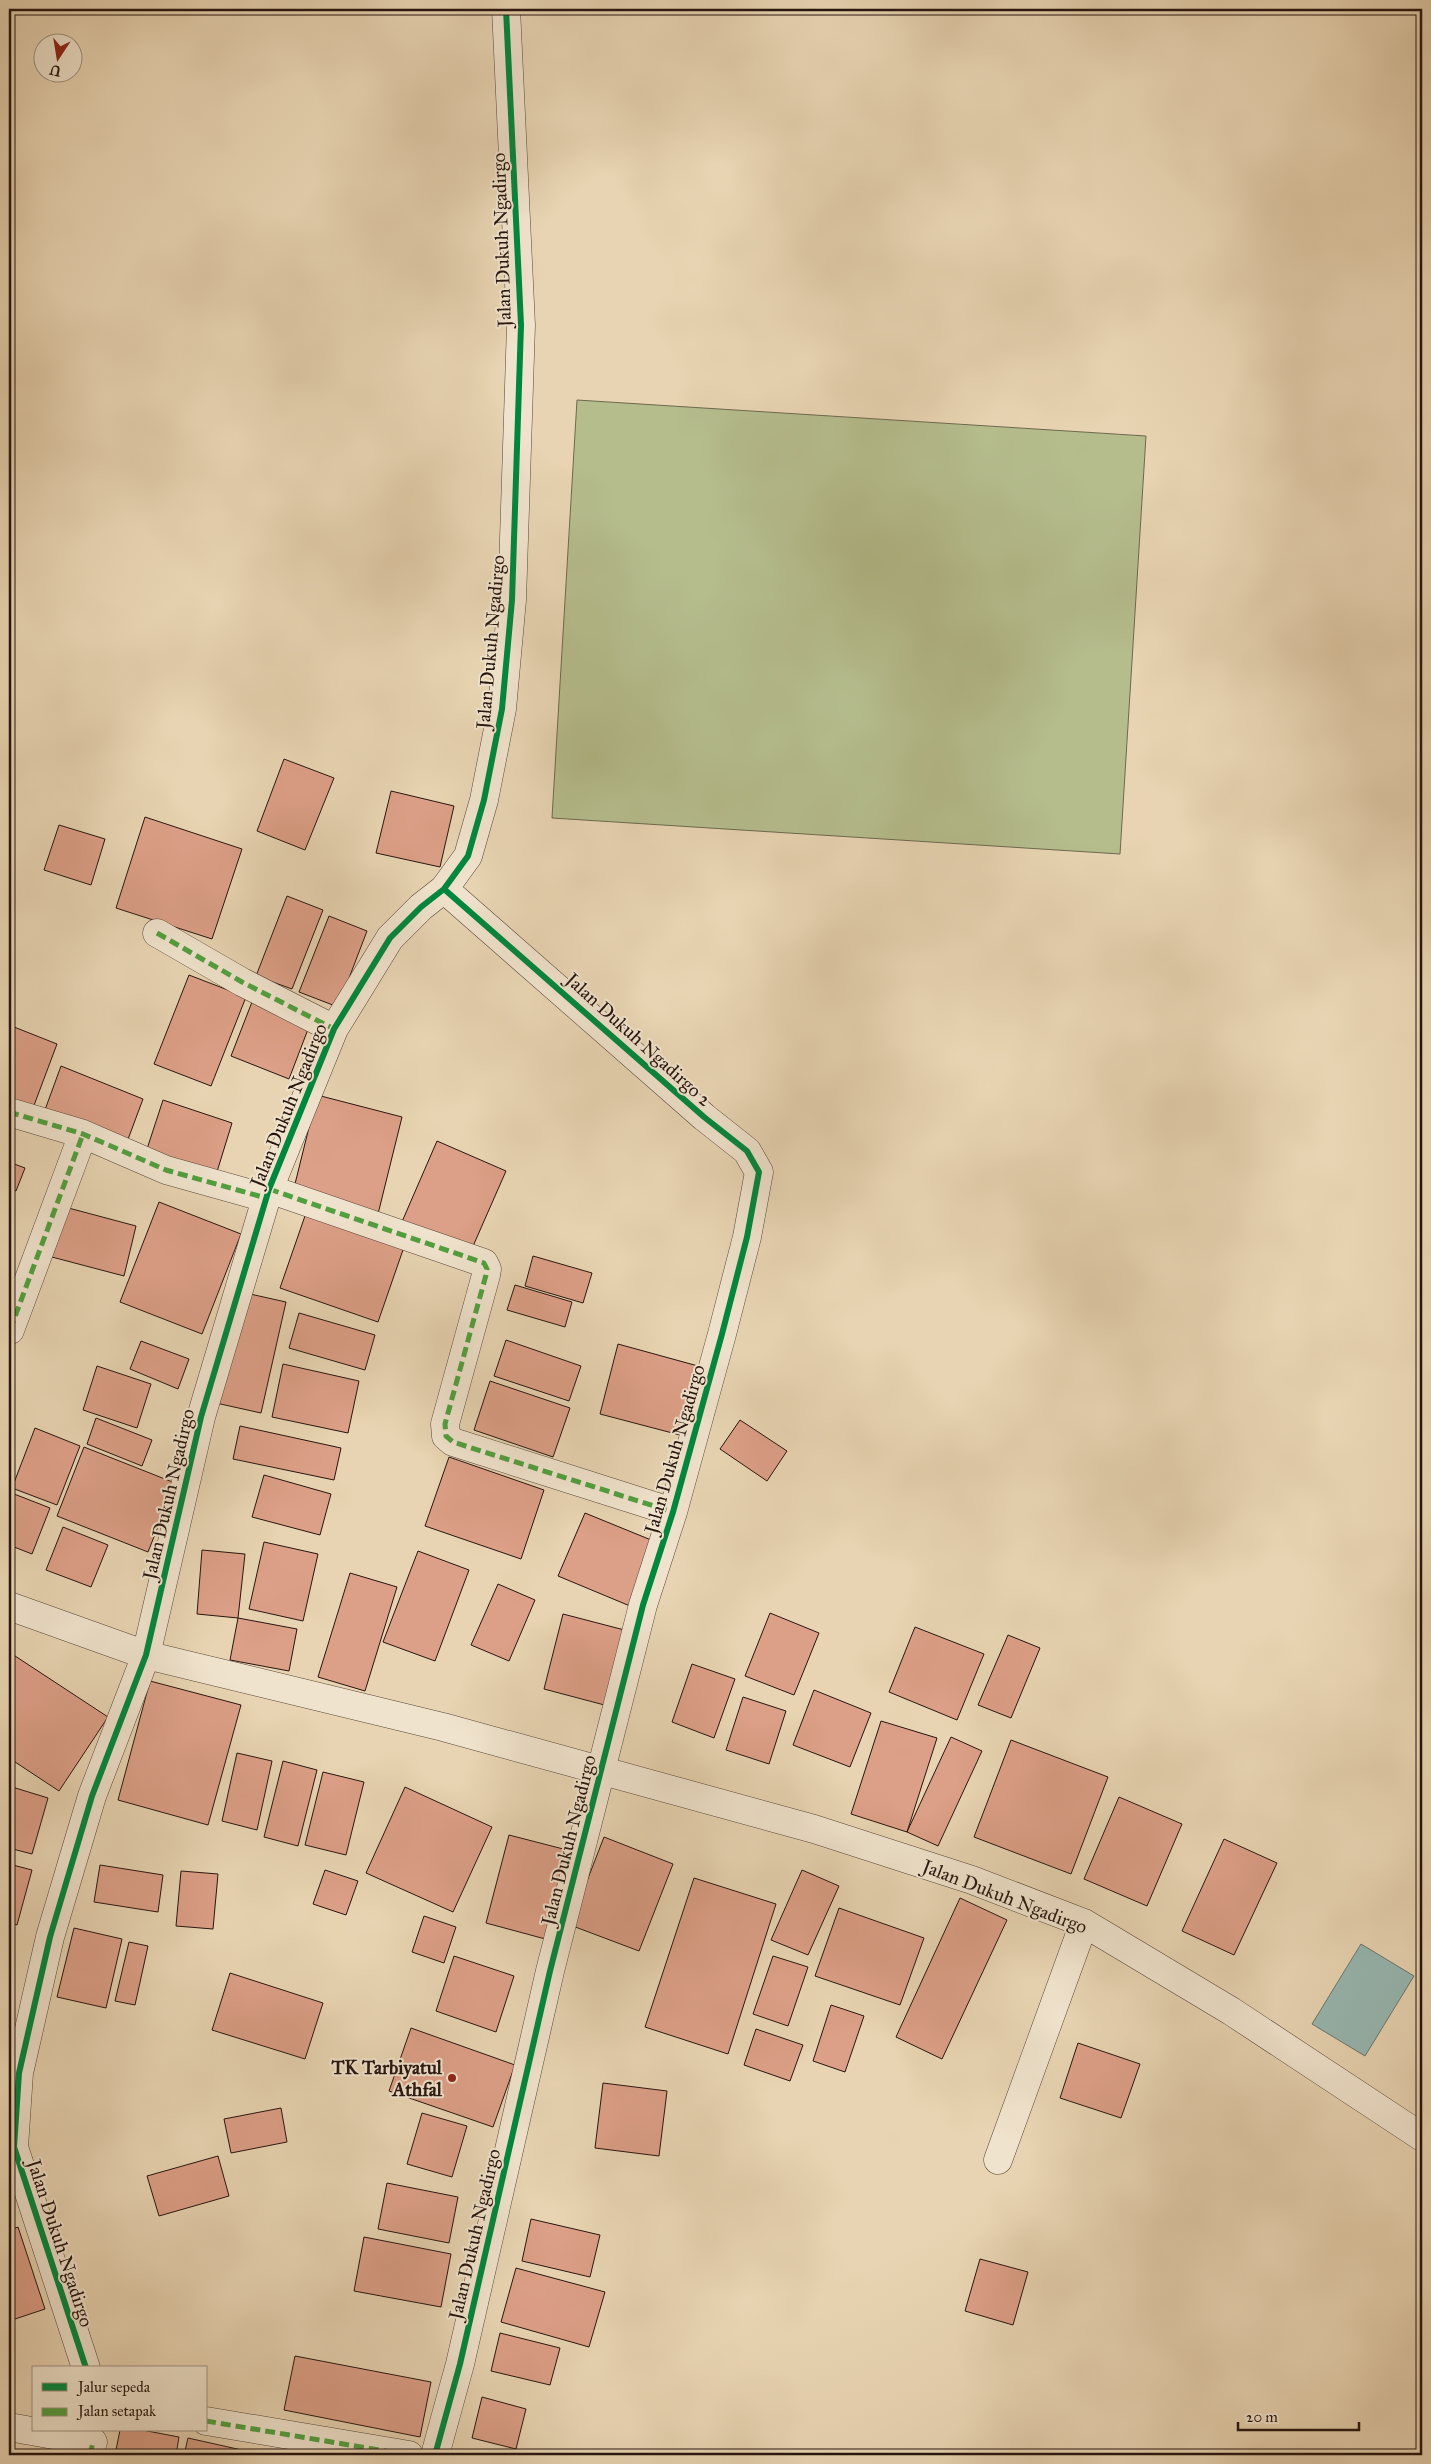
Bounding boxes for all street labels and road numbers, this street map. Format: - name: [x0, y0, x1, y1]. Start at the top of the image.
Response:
- street label: Jalan Dukuh Ngadirgo: [487, 152, 517, 330]
- street label: Jalan Dukuh Ngadirgo: [471, 554, 511, 732]
- street label: Jalan Dukuh Ngadirgo 2: [559, 967, 717, 1112]
- street label: Jalan Dukuh Ngadirgo: [244, 1020, 333, 1193]
- street label: Jalan Dukuh Ngadirgo: [639, 1362, 711, 1538]
- street label: Jalan Dukuh Ngadirgo: [137, 1406, 200, 1584]
- street label: Jalan Dukuh Ngadirgo: [536, 1752, 602, 1930]
- street label: Jalan Dukuh Ngadirgo: [917, 1854, 1091, 1940]
- street label: Jalan Dukuh Ngadirgo: [443, 2146, 506, 2324]
- street label: Jalan Dukuh Ngadirgo: [21, 2155, 99, 2330]

